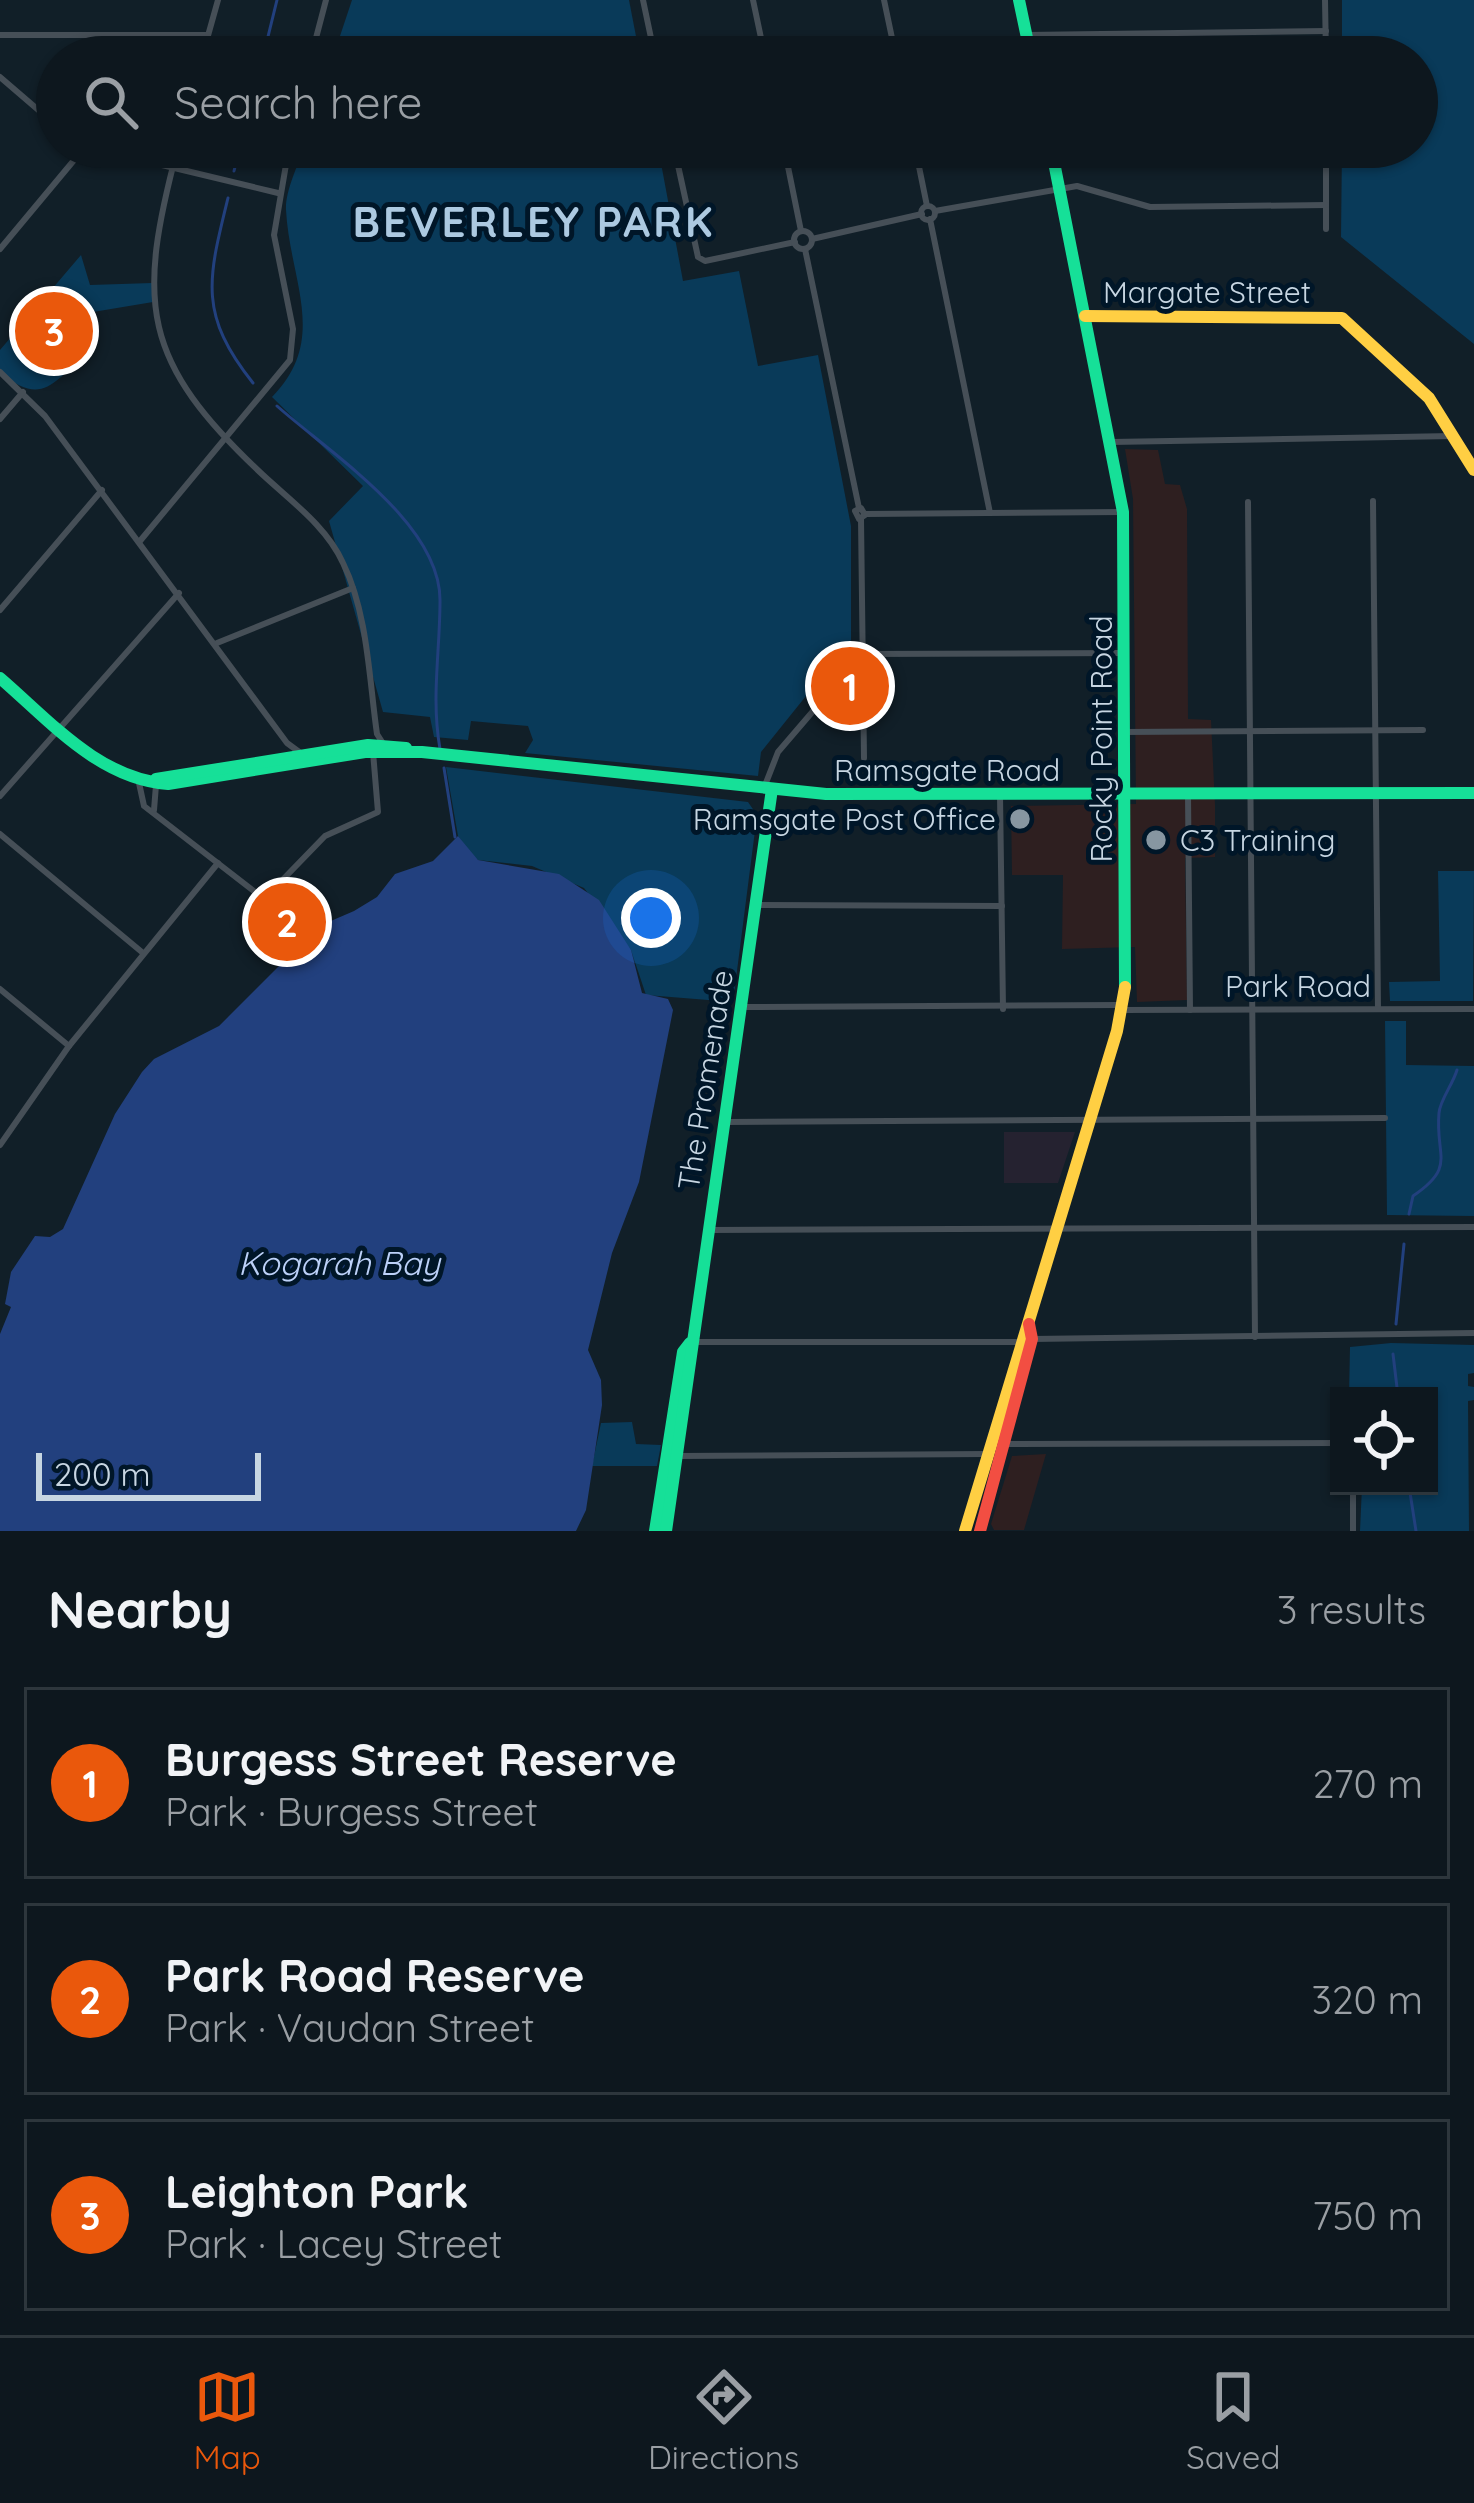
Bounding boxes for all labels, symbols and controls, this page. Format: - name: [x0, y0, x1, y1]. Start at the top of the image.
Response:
- search box: [36, 36, 1438, 168]
- icon: search: [78, 69, 144, 135]
- text: Search here: [174, 74, 422, 130]
- district label: BEVERLEY PARK: [352, 195, 716, 248]
- street label: Margate Street: [1103, 273, 1311, 311]
- pin: 3: [15, 286, 93, 376]
- street label: Rocky Point Road: [1082, 615, 1120, 863]
- pin: 1: [811, 641, 889, 731]
- street label: Ramsgate Road: [834, 751, 1060, 789]
- place label: Ramsgate Post Office: [693, 800, 996, 838]
- marker: Ramsgate Post Office: [1007, 806, 1033, 832]
- place label: C3 Training: [1180, 821, 1335, 859]
- marker: C3 Training: [1143, 827, 1169, 853]
- pin: 2: [248, 877, 326, 967]
- your location: [621, 888, 681, 948]
- street label: The Promenade: [669, 967, 741, 1193]
- street label: Park Road: [1225, 967, 1371, 1005]
- water label: Kogarah Bay: [238, 1242, 442, 1283]
- map controls: [1330, 1387, 1438, 1495]
- button: locate: [1330, 1387, 1438, 1495]
- scale bar: [36, 1447, 261, 1500]
- text: 200 m: [54, 1453, 151, 1494]
- text: Nearby: [48, 1577, 232, 1641]
- text: 3 results: [1277, 1585, 1426, 1634]
- text: Burgess Street Reserve: [165, 1731, 677, 1787]
- text: 1: [82, 1759, 98, 1808]
- text: 270 m: [1313, 1759, 1423, 1808]
- text: Park · Burgess Street: [165, 1787, 538, 1836]
- text: Park Road Reserve: [165, 1947, 585, 2003]
- text: 2: [79, 1975, 101, 2024]
- text: 320 m: [1312, 1975, 1423, 2024]
- text: Park · Vaudan Street: [165, 2003, 534, 2052]
- text: Leighton Park: [165, 2163, 469, 2219]
- text: 3: [80, 2191, 100, 2240]
- text: 750 m: [1312, 2191, 1423, 2240]
- text: Park · Lacey Street: [165, 2219, 502, 2268]
- tab: Map: [194, 2364, 261, 2477]
- tab: Directions: [648, 2364, 799, 2477]
- tab: Saved: [1186, 2364, 1280, 2477]

